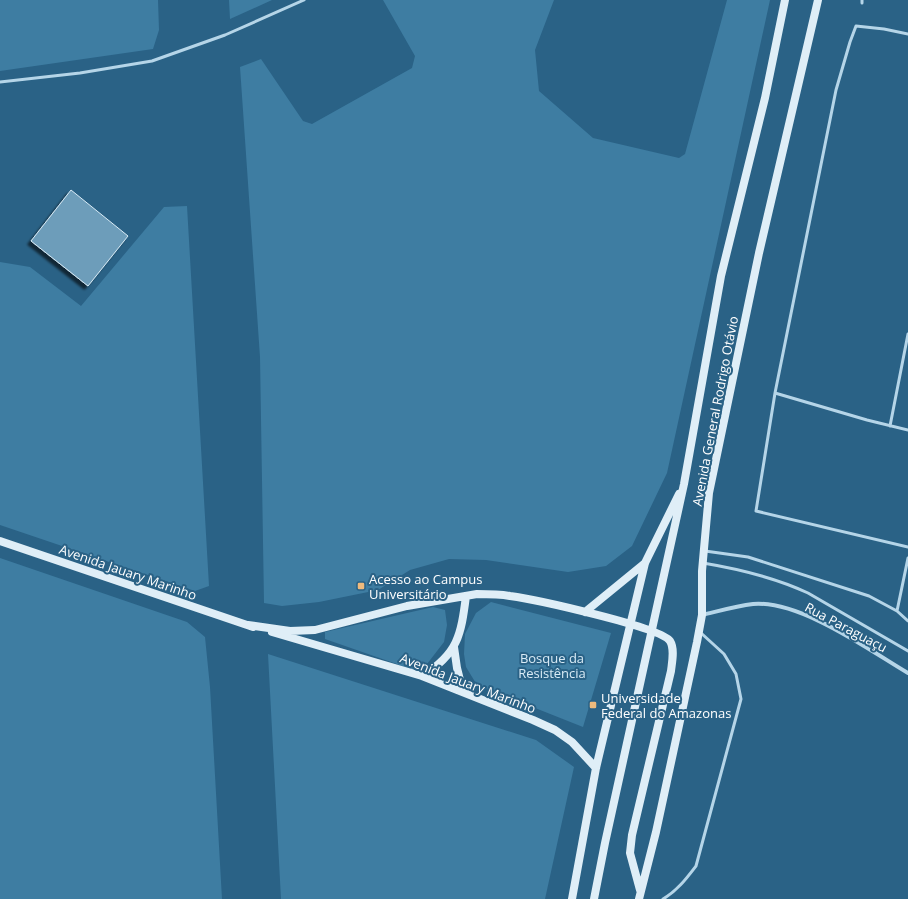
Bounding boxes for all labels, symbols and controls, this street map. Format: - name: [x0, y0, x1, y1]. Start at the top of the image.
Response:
- street label: Avenida General Rodrigo Otávio: [688, 314, 742, 508]
- street label: Avenida Jauary Marinho: [57, 540, 199, 604]
- place label: Acesso ao Campus Universitário: [369, 570, 482, 603]
- marker: Acesso ao Campus Universitário: [356, 581, 366, 591]
- street label: Rua Paraguaçu: [802, 598, 890, 656]
- street label: Avenida Jauary Marinho: [397, 649, 539, 717]
- park label: Bosque da Resistência: [518, 649, 586, 682]
- place label: Universidade Federal do Amazonas: [601, 689, 731, 722]
- marker: Universidade Federal do Amazonas: [588, 700, 598, 710]

